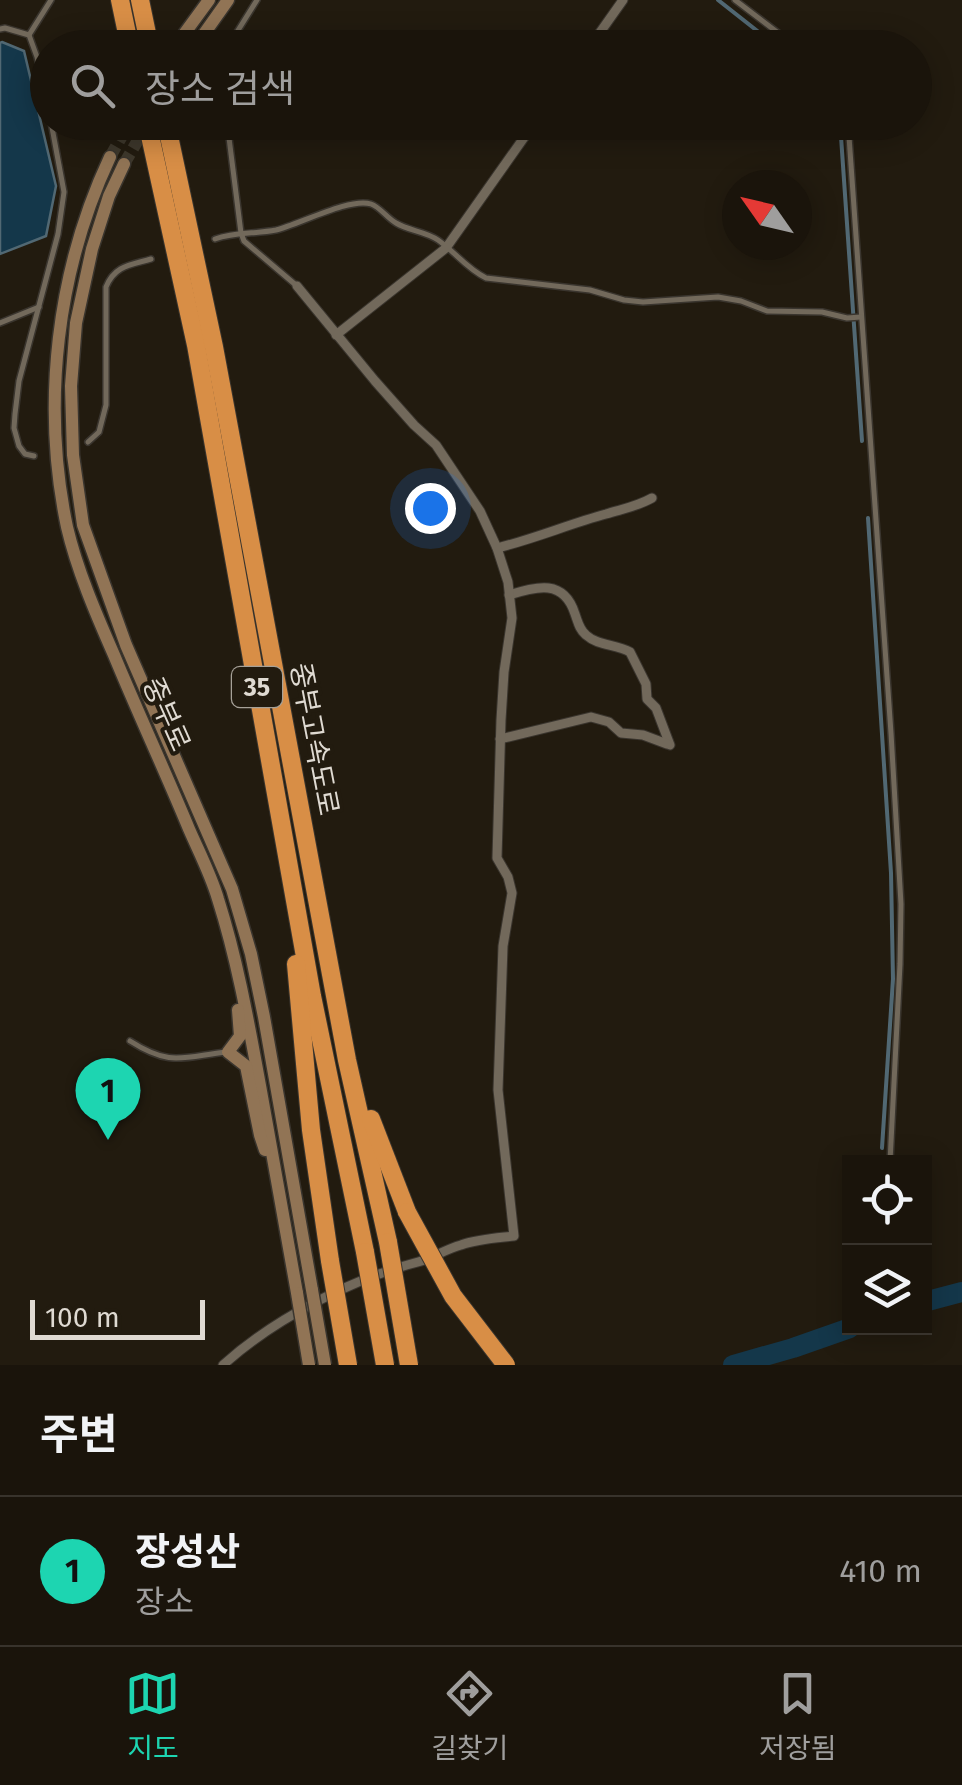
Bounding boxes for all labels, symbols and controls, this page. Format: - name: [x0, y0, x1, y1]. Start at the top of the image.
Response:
- search box: [30, 30, 932, 140]
- icon: search: [65, 58, 120, 113]
- text: 장소 검색: [145, 66, 295, 112]
- north arrow: [722, 170, 812, 260]
- your location: [405, 483, 456, 534]
- street label: 중부고속도로: [284, 660, 345, 818]
- road number: 35: [232, 667, 282, 707]
- street label: 중부로: [136, 672, 197, 756]
- pin: 1: [76, 1058, 140, 1140]
- map controls: [842, 1155, 932, 1335]
- button: locate: [842, 1155, 932, 1245]
- button: layers: [842, 1245, 932, 1335]
- scale bar: [30, 1295, 205, 1340]
- text: 100 m: [45, 1301, 120, 1334]
- text: 주변: [40, 1410, 117, 1460]
- text: 장성산: [135, 1529, 240, 1575]
- text: 1: [65, 1552, 80, 1590]
- text: 410 m: [839, 1552, 922, 1590]
- text: 장소: [135, 1583, 194, 1621]
- tab: 지도: [125, 1666, 180, 1766]
- tab: 길찾기: [431, 1666, 509, 1766]
- tab: 저장됨: [759, 1666, 837, 1766]

